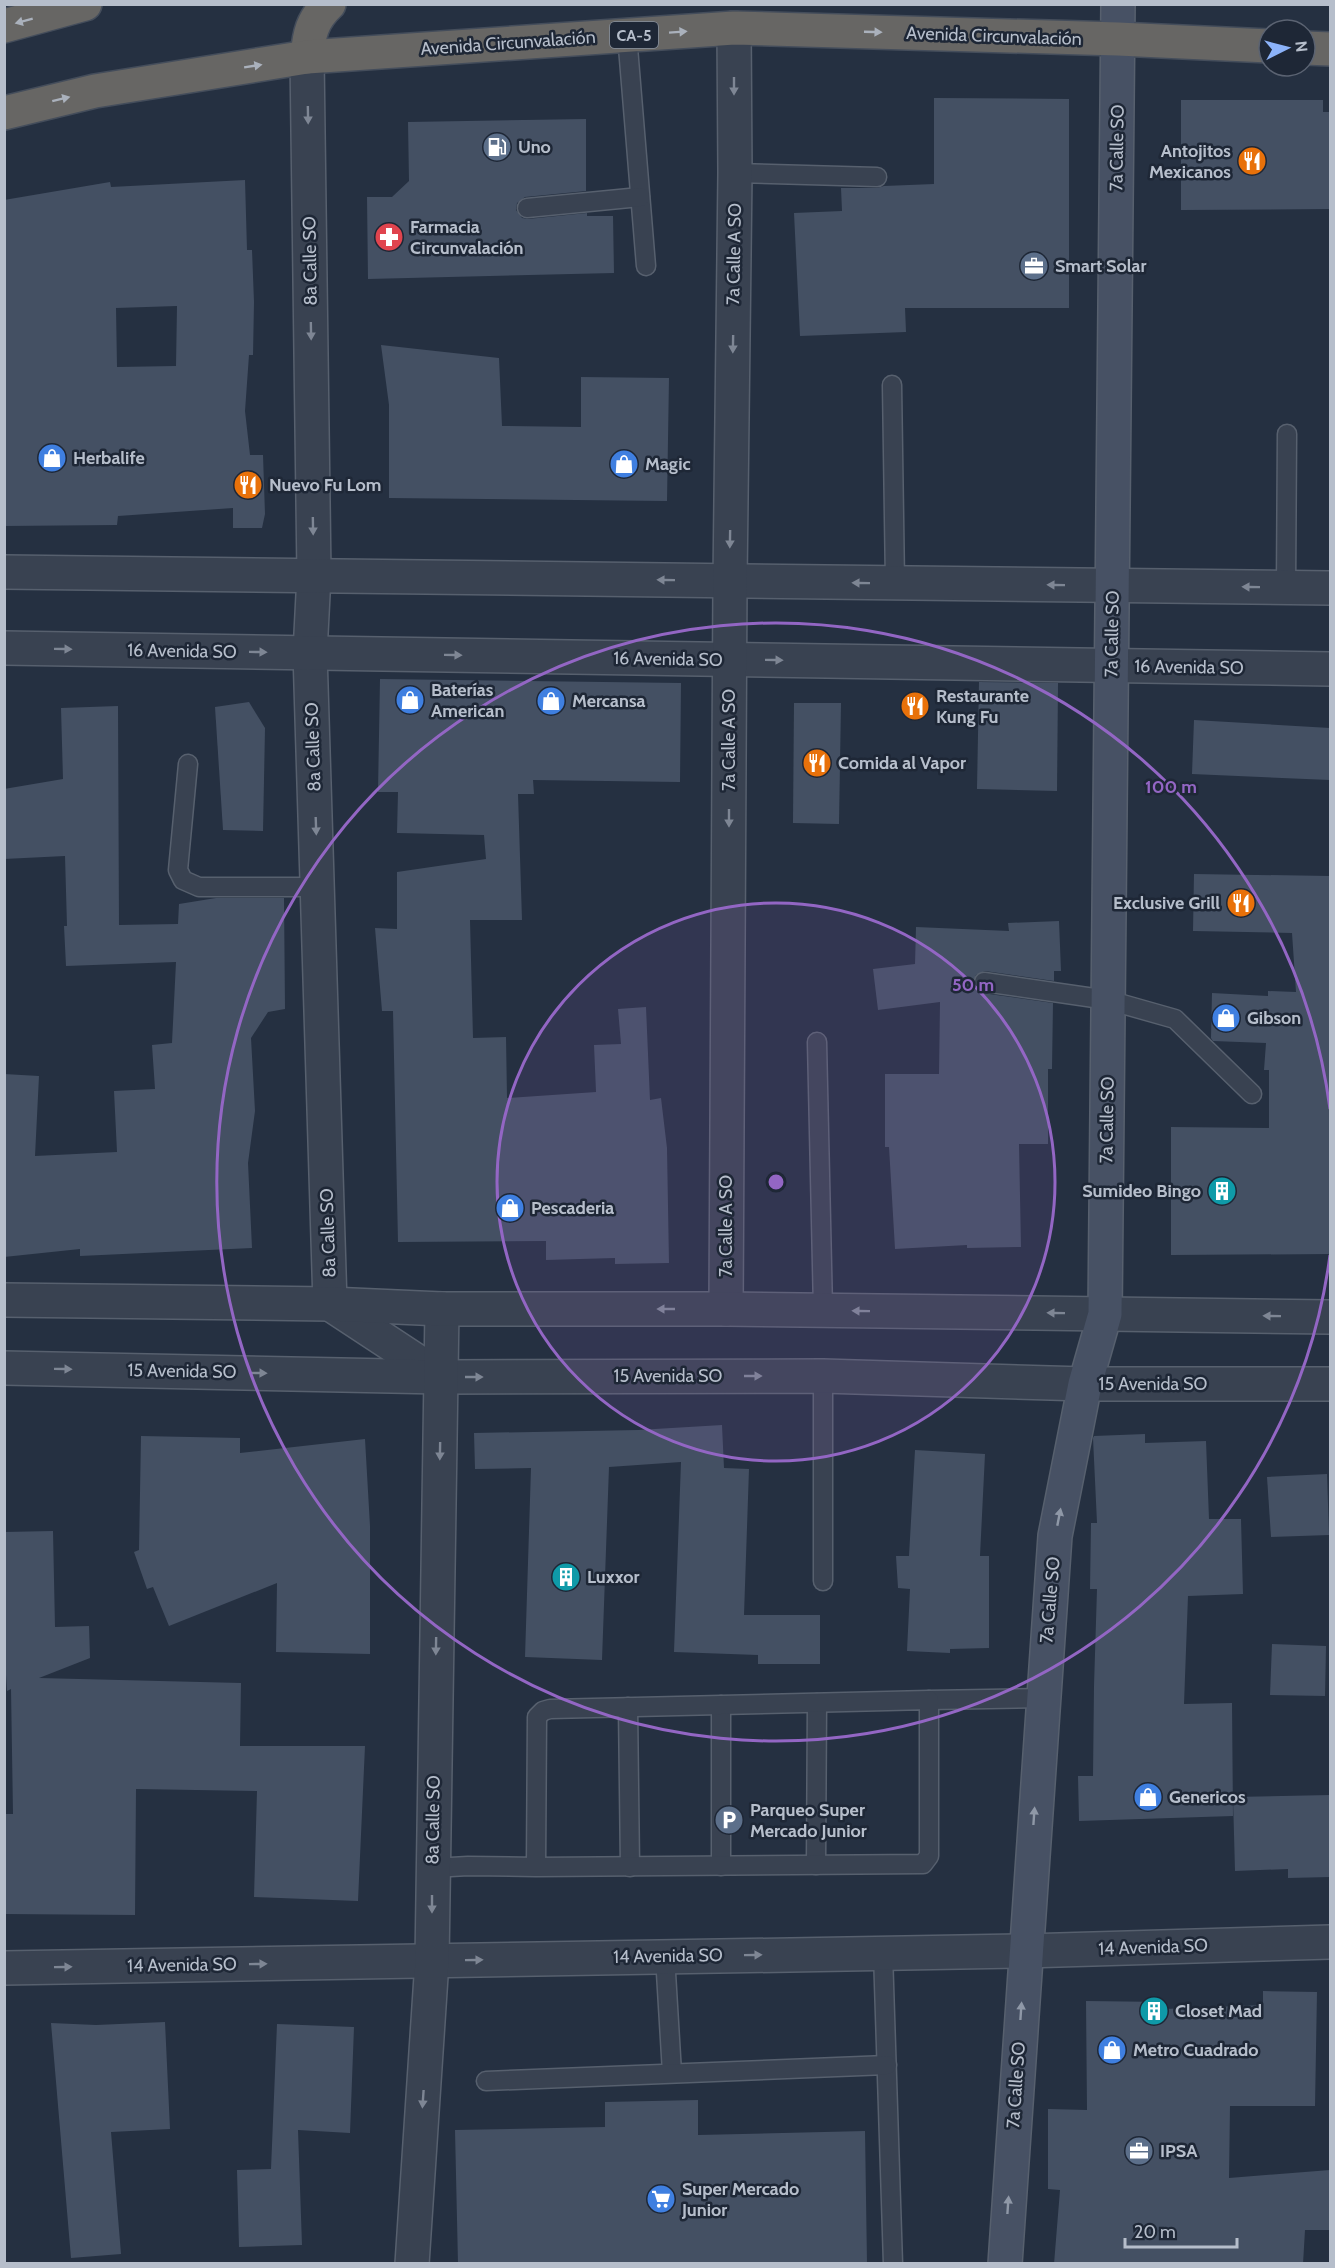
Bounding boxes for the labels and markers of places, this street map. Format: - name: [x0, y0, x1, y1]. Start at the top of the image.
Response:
- fuel station icon: Uno: [481, 131, 513, 163]
- place label: Uno: [518, 136, 551, 158]
- place label: Antojitos Mexicanos: [1149, 140, 1231, 183]
- restaurant icon: Antojitos Mexicanos: [1236, 145, 1268, 177]
- place label: Farmacia Circunvalación: [410, 216, 523, 259]
- pharmacy icon: Farmacia Circunvalación: [373, 221, 405, 253]
- office icon: Smart Solar: [1018, 250, 1050, 282]
- place label: Smart Solar: [1055, 255, 1147, 277]
- shop icon: Herbalife: [36, 442, 68, 474]
- place label: Herbalife: [73, 447, 145, 469]
- shop icon: Magic: [608, 448, 640, 480]
- place label: Magic: [645, 453, 691, 475]
- restaurant icon: Nuevo Fu Lom: [232, 469, 264, 501]
- place label: Nuevo Fu Lom: [269, 474, 381, 496]
- place label: Baterías American: [431, 679, 505, 722]
- shop icon: Baterías American: [394, 684, 426, 716]
- shop icon: Mercansa: [535, 685, 567, 717]
- place label: Restaurante Kung Fu: [936, 685, 1029, 728]
- place label: Mercansa: [572, 690, 646, 712]
- restaurant icon: Restaurante Kung Fu: [899, 690, 931, 722]
- restaurant icon: Comida al Vapor: [801, 747, 833, 779]
- place label: Comida al Vapor: [838, 752, 966, 774]
- restaurant icon: Exclusive Grill: [1225, 887, 1257, 919]
- place label: Exclusive Grill: [1113, 892, 1220, 914]
- shop icon: Gibson: [1210, 1002, 1242, 1034]
- place label: Gibson: [1247, 1007, 1301, 1029]
- centre of rings: [766, 1172, 786, 1192]
- building icon: Sumideo Bingo: [1206, 1175, 1238, 1207]
- place label: Sumideo Bingo: [1082, 1180, 1201, 1202]
- shop icon: Pescaderia: [494, 1192, 526, 1224]
- place label: Pescaderia: [531, 1197, 614, 1219]
- building icon: Luxxor: [550, 1561, 582, 1593]
- place label: Luxxor: [587, 1566, 639, 1588]
- shop icon: Genericos: [1132, 1781, 1164, 1813]
- place label: Genericos: [1169, 1786, 1246, 1808]
- place label: Parqueo Super Mercado Junior: [750, 1799, 867, 1842]
- parking icon: Parqueo Super Mercado Junior: [713, 1804, 745, 1836]
- building icon: Closet Mad: [1138, 1995, 1170, 2027]
- place label: Closet Mad: [1175, 2000, 1262, 2022]
- shop icon: Metro Cuadrado: [1096, 2034, 1128, 2066]
- place label: Metro Cuadrado: [1133, 2039, 1259, 2061]
- office icon: IPSA: [1123, 2135, 1155, 2167]
- place label: IPSA: [1160, 2140, 1198, 2162]
- place label: Super Mercado Junior: [681, 2178, 799, 2221]
- supermarket icon: Super Mercado Junior: [645, 2183, 677, 2215]

